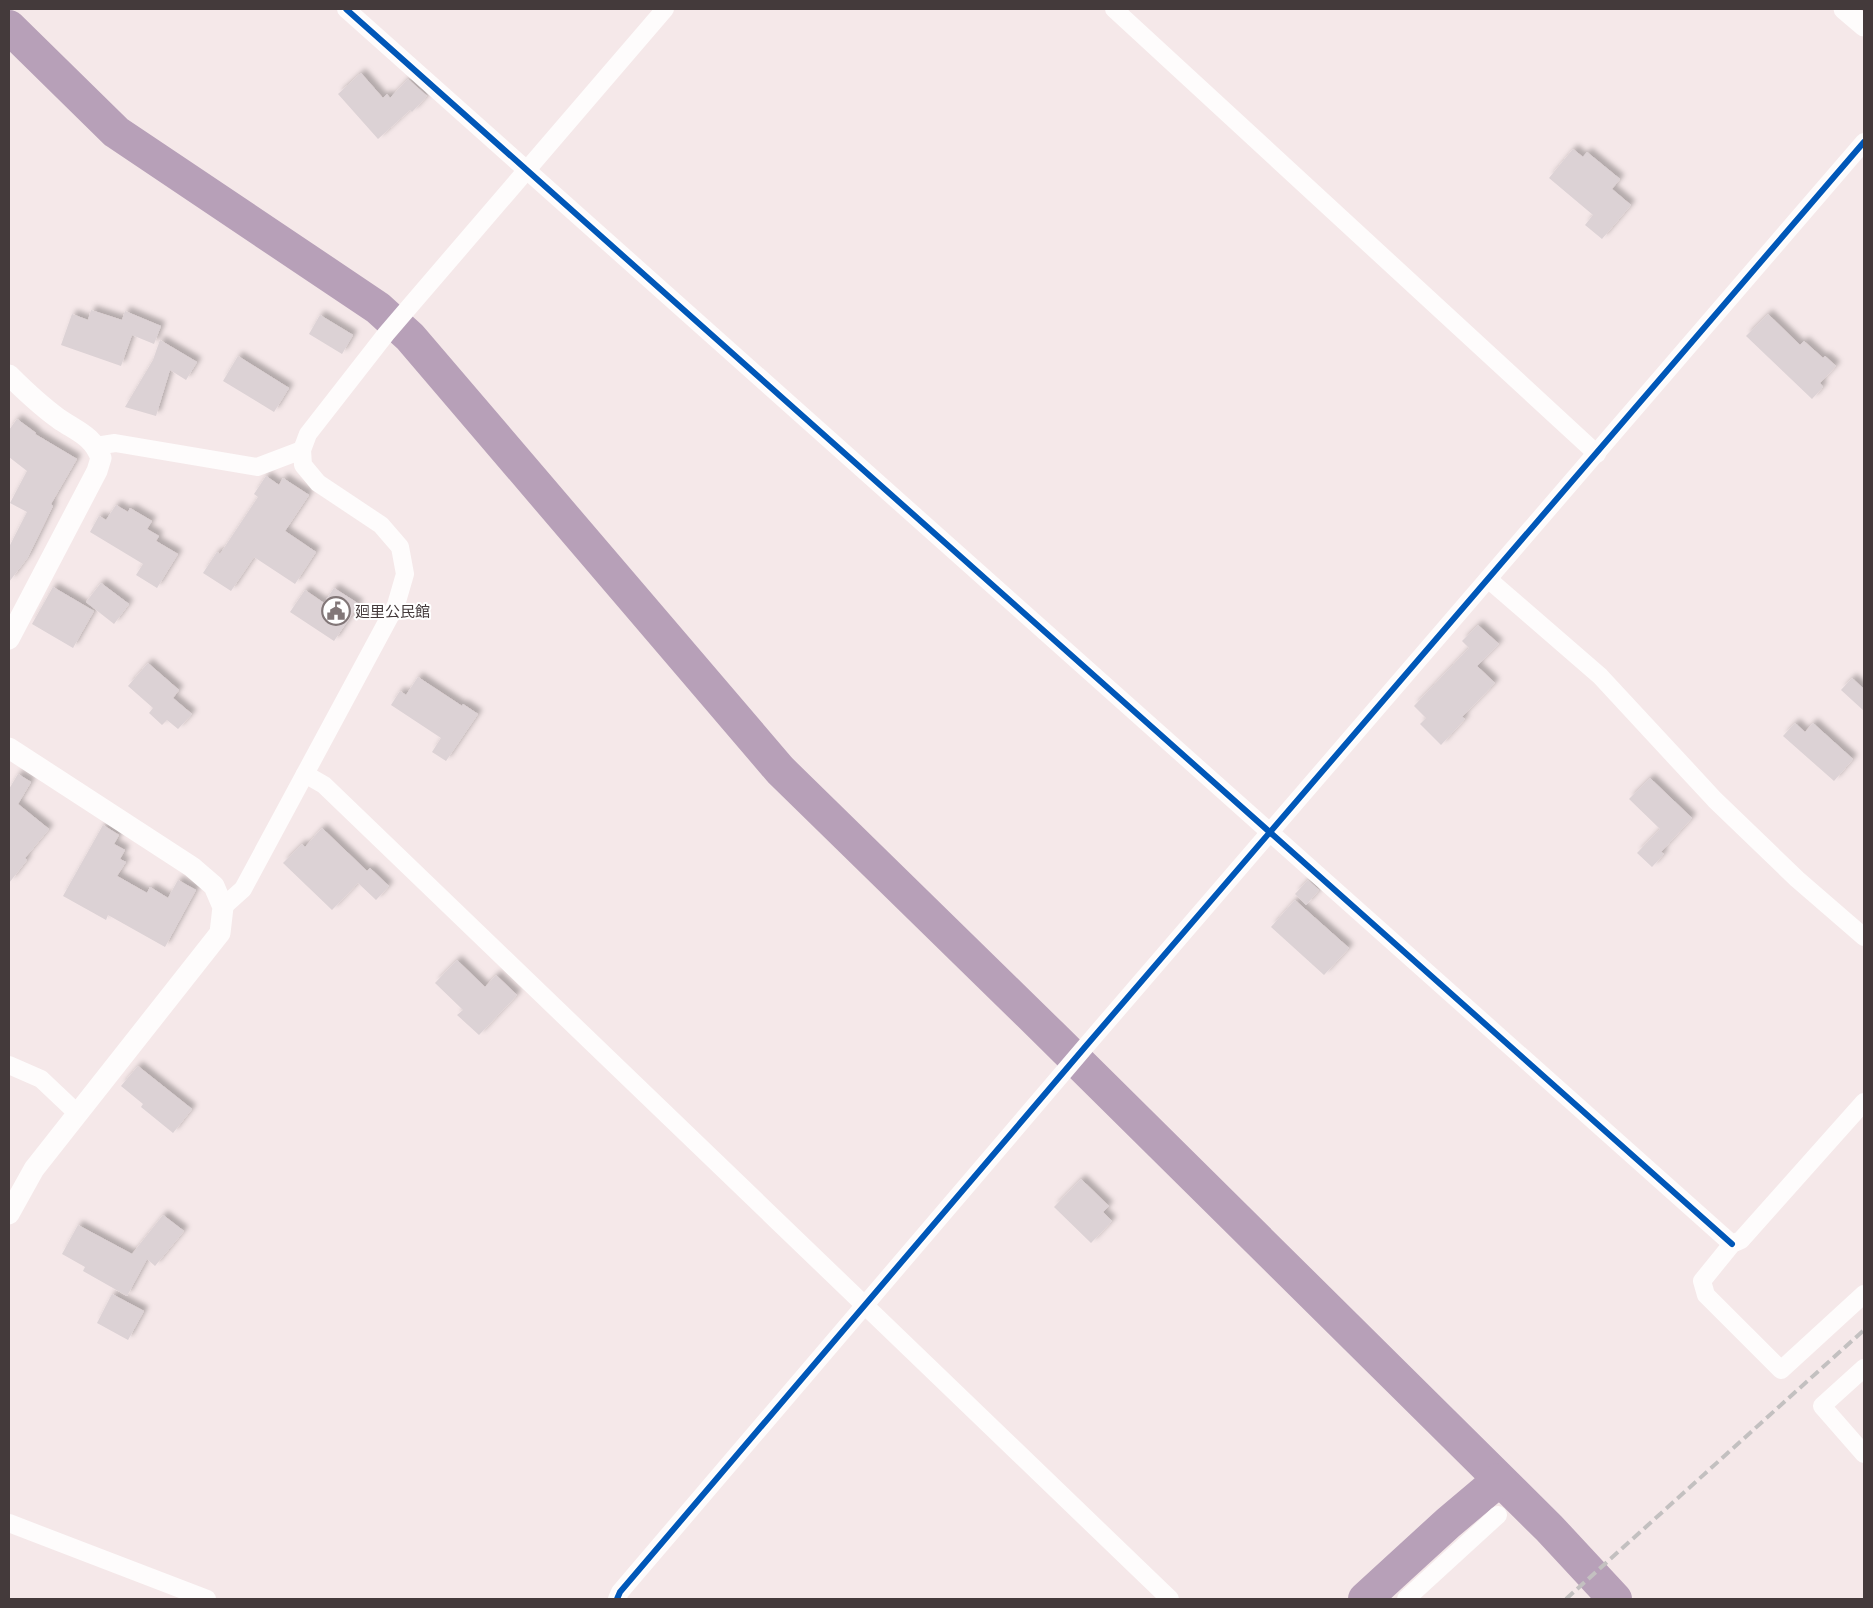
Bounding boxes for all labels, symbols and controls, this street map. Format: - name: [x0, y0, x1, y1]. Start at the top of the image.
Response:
- public building icon: 廻里公民館: [321, 596, 351, 626]
- place label: 廻里公民館: [355, 602, 430, 620]

